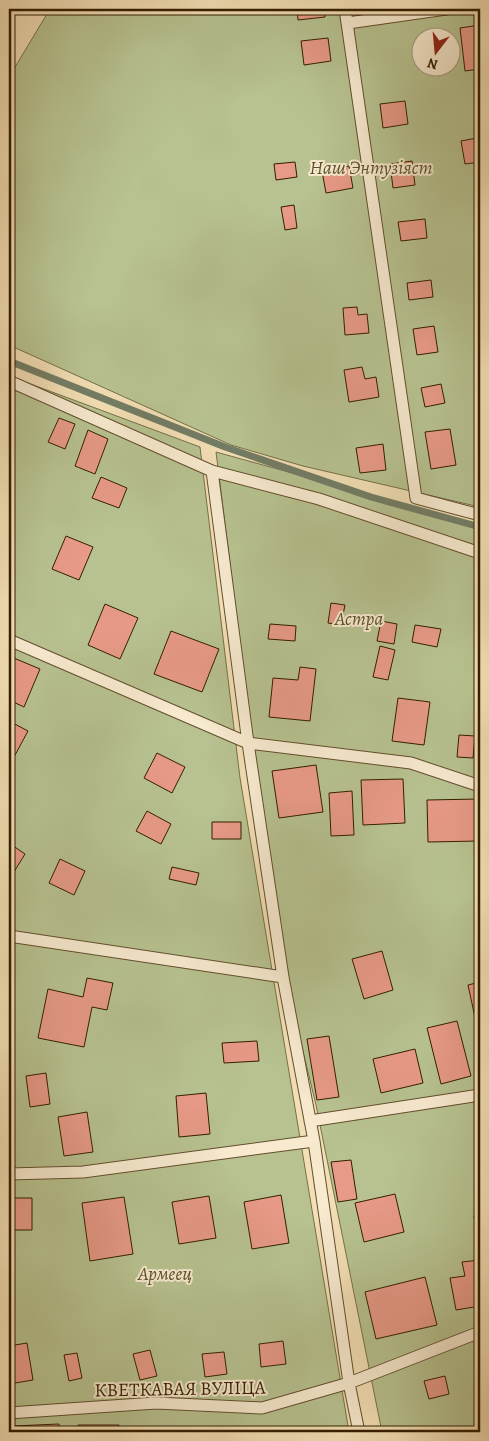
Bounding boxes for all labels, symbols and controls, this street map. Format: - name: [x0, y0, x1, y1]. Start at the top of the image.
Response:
- north arrow: [412, 28, 462, 78]
- text: N: [425, 53, 440, 75]
- park label: Наш Энтузіяст: [310, 155, 433, 181]
- park label: Астра: [334, 606, 383, 632]
- park label: Армеец: [137, 1261, 192, 1287]
- street label: КВЕТКАВАЯ ВУЛІЦА: [94, 1374, 267, 1403]

